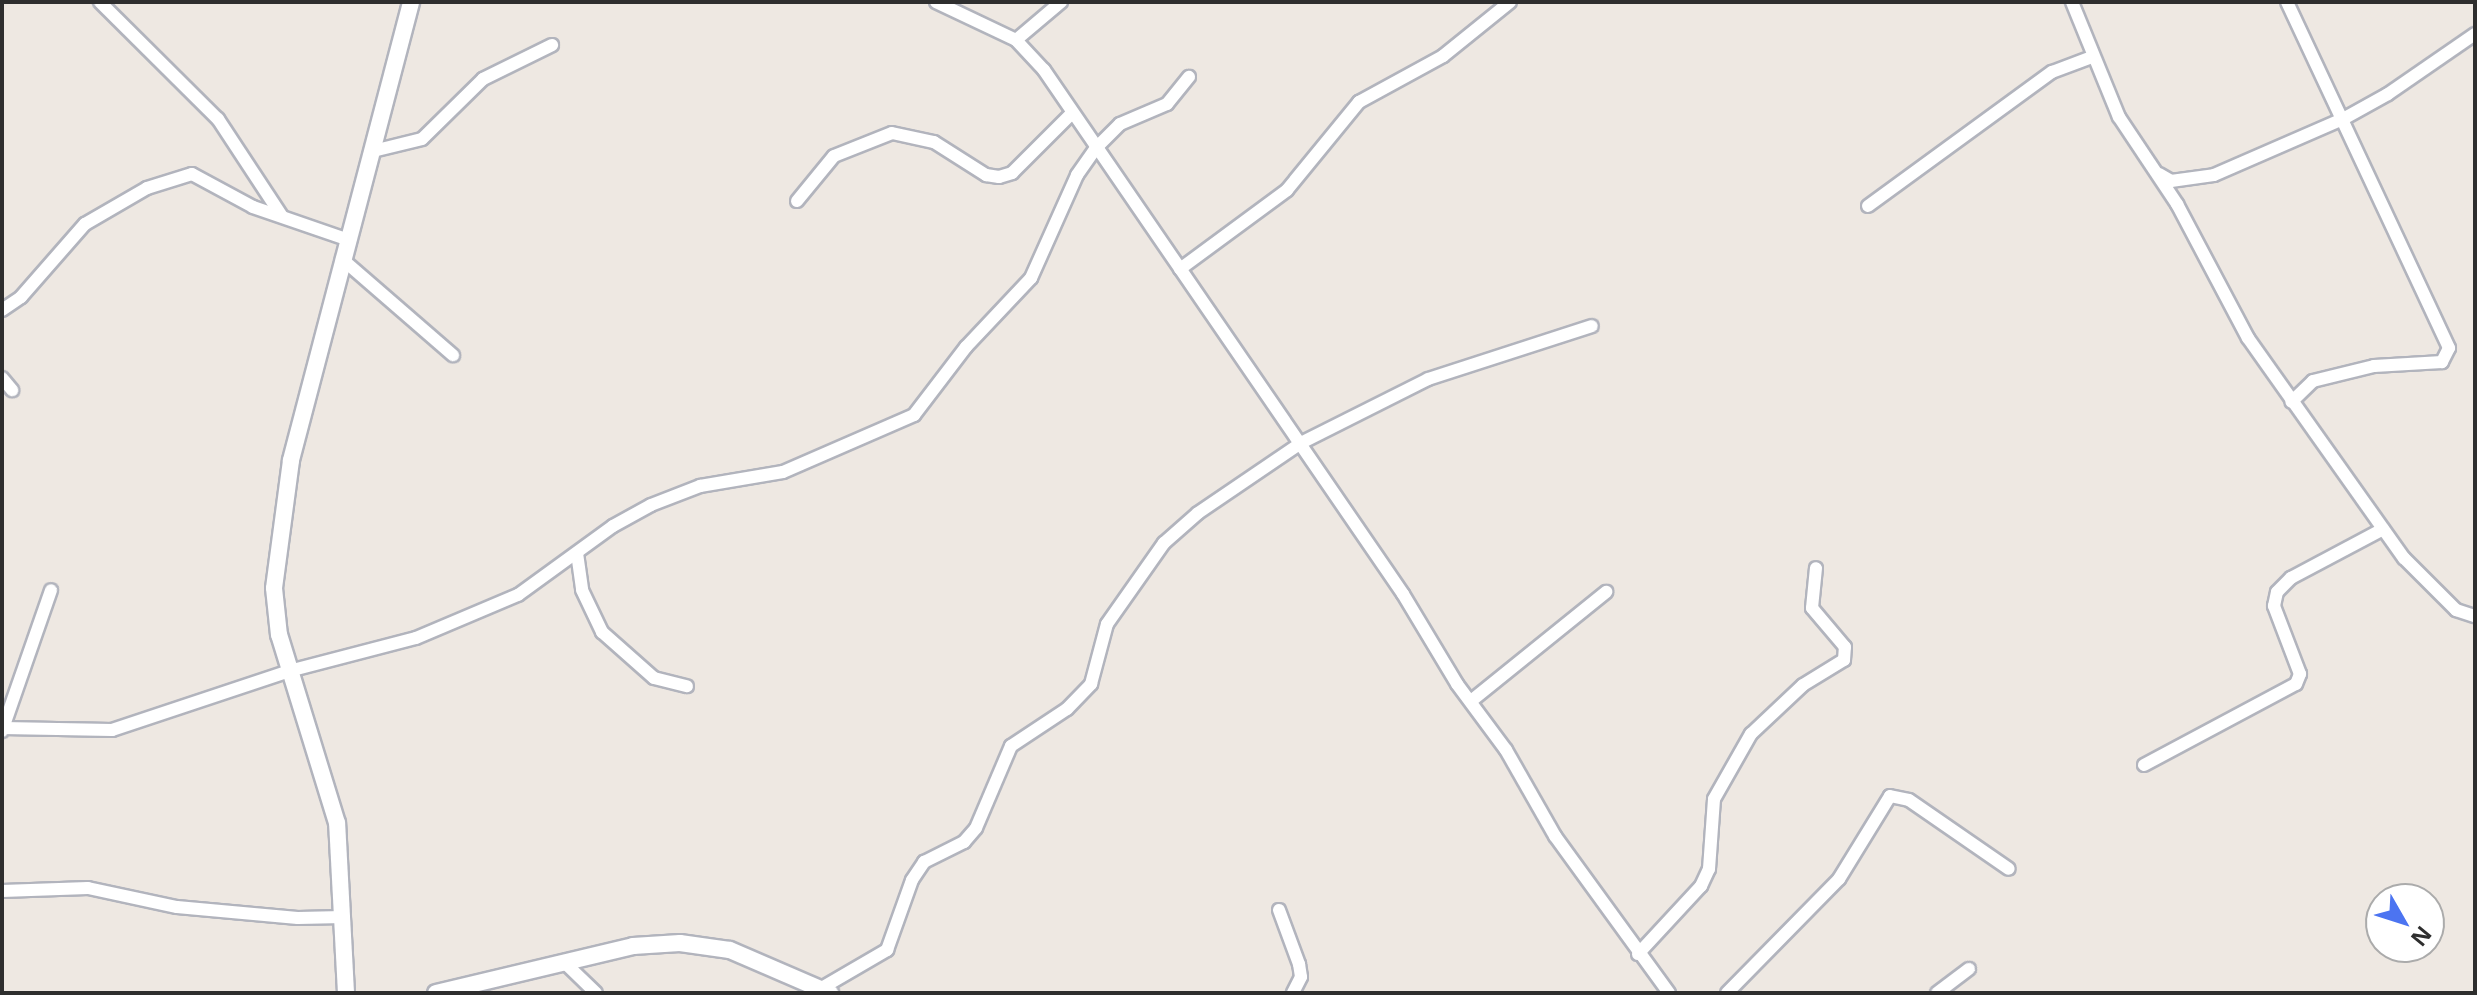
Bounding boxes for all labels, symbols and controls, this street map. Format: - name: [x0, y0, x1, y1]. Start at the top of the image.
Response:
- north arrow: [2365, 883, 2445, 963]
- text: N: [2405, 920, 2439, 953]

